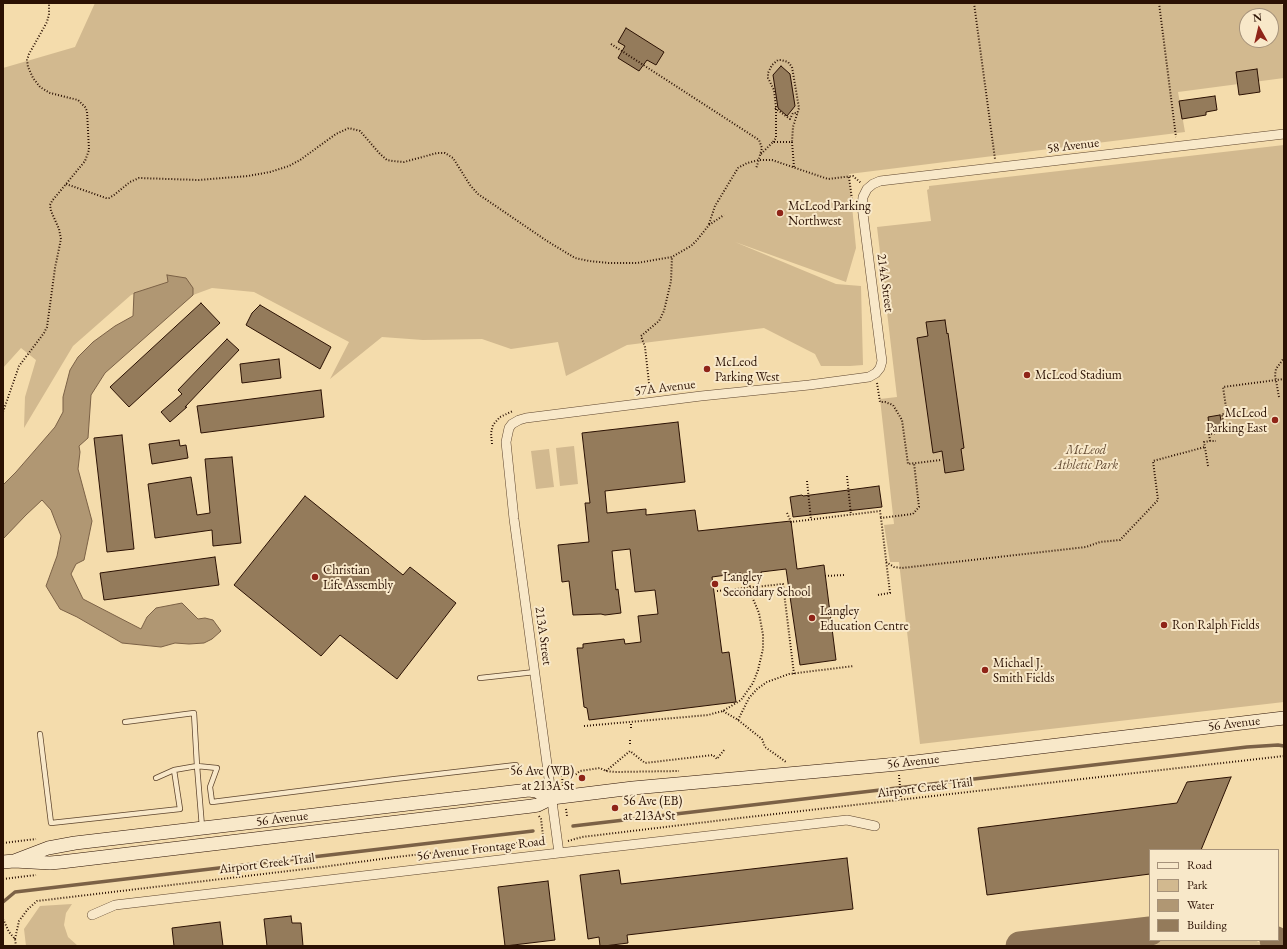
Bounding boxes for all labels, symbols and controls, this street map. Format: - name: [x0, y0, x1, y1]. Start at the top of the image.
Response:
- north arrow: [1239, 8, 1279, 48]
- text: N: [1252, 10, 1263, 25]
- street label: 58 Avenue: [1046, 135, 1100, 157]
- place label: McLeod Parking Northwest: [788, 198, 871, 229]
- marker: McLeod Parking Northwest: [775, 208, 785, 218]
- street label: 214A Street: [873, 253, 897, 313]
- place label: McLeod Parking West: [715, 354, 779, 385]
- marker: McLeod Parking West: [702, 364, 712, 374]
- place label: McLeod Stadium: [1035, 367, 1122, 383]
- marker: McLeod Stadium: [1022, 370, 1032, 380]
- street label: 57A Avenue: [634, 377, 696, 399]
- place label: McLeod Parking East: [1206, 405, 1267, 436]
- marker: McLeod Parking East: [1270, 415, 1280, 425]
- park label: McLeod Athletic Park: [1054, 442, 1118, 473]
- place label: Christian Life Assembly: [323, 562, 393, 593]
- place label: Langley Secondary School: [723, 569, 811, 600]
- marker: Christian Life Assembly: [310, 572, 320, 582]
- marker: Langley Secondary School: [710, 579, 720, 589]
- place label: Langley Education Centre: [820, 603, 909, 634]
- street label: 213A Street: [531, 606, 555, 666]
- marker: Langley Education Centre: [807, 613, 817, 623]
- place label: Ron Ralph Fields: [1172, 617, 1259, 633]
- marker: Ron Ralph Fields: [1159, 620, 1169, 630]
- place label: Michael J. Smith Fields: [993, 655, 1055, 686]
- marker: Michael J. Smith Fields: [980, 665, 990, 675]
- street label: 56 Avenue: [1207, 713, 1261, 735]
- street label: 56 Avenue: [886, 752, 940, 772]
- place label: 56 Ave (WB) at 213A St: [510, 763, 574, 794]
- marker: 56 Ave (WB) at 213A St: [577, 773, 587, 783]
- street label: Airport Creek Trail: [876, 774, 974, 802]
- place label: 56 Ave (EB) at 213A St: [623, 793, 682, 824]
- marker: 56 Ave (EB) at 213A St: [610, 803, 620, 813]
- street label: 56 Avenue: [255, 808, 309, 830]
- street label: 56 Avenue Frontage Road: [416, 833, 546, 865]
- legend: [1149, 849, 1279, 941]
- street label: Airport Creek Trail: [218, 850, 316, 878]
- text: Road: [1187, 857, 1212, 873]
- text: Park: [1187, 877, 1207, 893]
- text: Water: [1187, 897, 1214, 913]
- text: Building: [1187, 917, 1227, 933]

